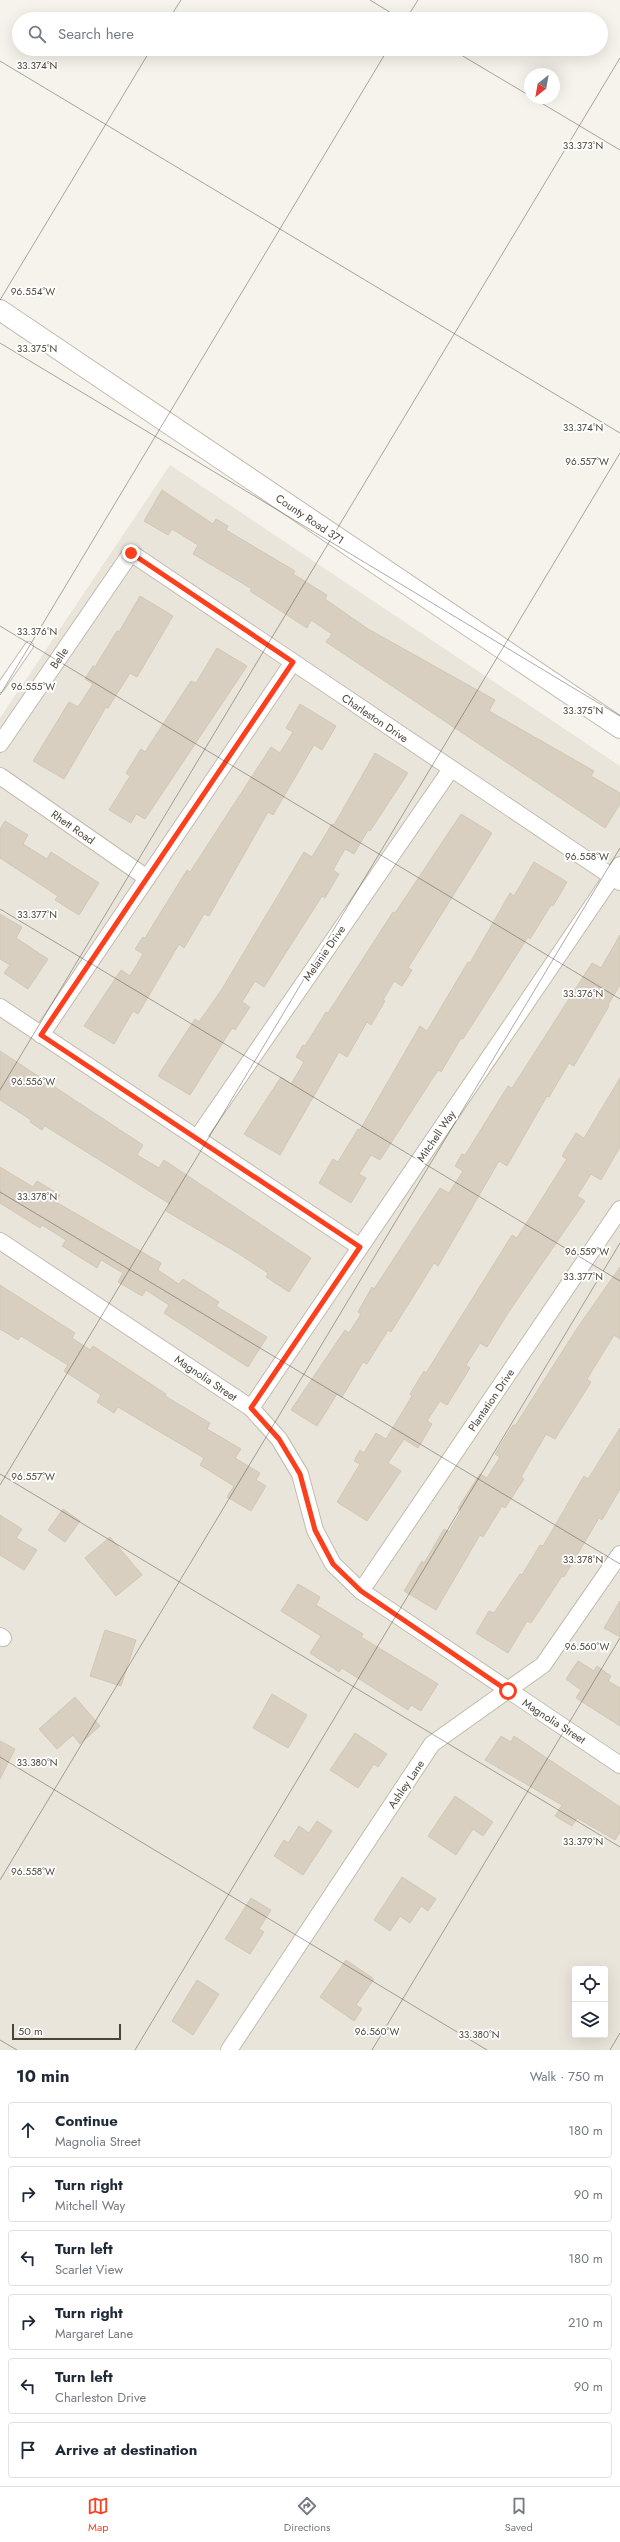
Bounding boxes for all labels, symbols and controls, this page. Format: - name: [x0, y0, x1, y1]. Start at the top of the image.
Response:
- search box: [12, 12, 608, 56]
- icon: search: [26, 23, 48, 45]
- text: Search here: [58, 23, 134, 45]
- text: 33.374°N: [17, 58, 57, 73]
- north arrow: [524, 68, 560, 104]
- text: 33.373°N: [563, 138, 603, 153]
- text: 96.554°W: [11, 284, 55, 299]
- text: 33.375°N: [17, 341, 57, 356]
- text: 33.374°N: [563, 420, 603, 435]
- text: 96.557°W: [565, 454, 609, 469]
- street label: County Road 371: [273, 490, 347, 548]
- route end: [122, 544, 140, 562]
- text: 33.376°N: [17, 624, 57, 639]
- street label: Belle: [46, 644, 72, 672]
- text: 96.555°W: [11, 679, 55, 694]
- street label: Charleston Drive: [339, 690, 412, 746]
- text: 33.375°N: [563, 703, 603, 718]
- street label: Rhett Road: [48, 806, 98, 848]
- text: 96.558°W: [565, 849, 609, 864]
- text: 33.377°N: [17, 907, 57, 922]
- street label: Melanie Drive: [299, 922, 349, 984]
- text: 33.376°N: [563, 986, 603, 1001]
- text: 96.556°W: [11, 1074, 55, 1089]
- street label: Mitchell Way: [413, 1107, 459, 1165]
- text: 33.378°N: [17, 1189, 57, 1204]
- text: 96.559°W: [565, 1244, 609, 1259]
- text: 33.377°N: [563, 1269, 603, 1284]
- street label: Magnolia Street: [171, 1351, 241, 1405]
- street label: Plantation Drive: [464, 1365, 518, 1435]
- text: 96.557°W: [11, 1469, 55, 1484]
- text: 33.378°N: [563, 1552, 603, 1567]
- text: 96.560°W: [565, 1639, 609, 1654]
- route start: [499, 1682, 517, 1700]
- street label: Magnolia Street: [519, 1695, 589, 1748]
- text: 33.380°N: [16, 1755, 58, 1770]
- street label: Ashley Lane: [384, 1756, 428, 1811]
- text: 33.379°N: [563, 1834, 603, 1849]
- text: 96.558°W: [11, 1864, 55, 1879]
- map controls: [572, 1966, 608, 2038]
- button: locate: [572, 1966, 608, 2002]
- button: layers: [572, 2002, 608, 2038]
- scale bar: [12, 2022, 121, 2041]
- text: 50 m: [18, 2023, 43, 2039]
- text: 96.560°W: [355, 2024, 399, 2039]
- text: 33.380°N: [458, 2027, 500, 2042]
- text: 10 min: [16, 2064, 69, 2088]
- text: Walk · 750 m: [530, 2067, 604, 2086]
- text: Continue: [55, 2110, 118, 2132]
- icon: ahead: [17, 2119, 39, 2141]
- text: 180 m: [568, 2121, 603, 2140]
- text: Magnolia Street: [55, 2132, 141, 2151]
- text: Turn right: [55, 2174, 123, 2196]
- icon: right: [17, 2183, 39, 2205]
- text: 90 m: [574, 2185, 603, 2204]
- text: Mitchell Way: [55, 2196, 125, 2215]
- text: Turn left: [55, 2238, 113, 2260]
- icon: left: [17, 2247, 39, 2269]
- text: 180 m: [568, 2249, 603, 2268]
- text: Scarlet View: [55, 2260, 123, 2279]
- text: Turn right: [55, 2302, 123, 2324]
- icon: right: [17, 2311, 39, 2333]
- text: 210 m: [568, 2313, 603, 2332]
- text: Margaret Lane: [55, 2324, 133, 2343]
- text: Turn left: [55, 2366, 113, 2388]
- icon: left: [17, 2375, 39, 2397]
- text: 90 m: [574, 2377, 603, 2396]
- text: Charleston Drive: [55, 2388, 146, 2407]
- icon: arrive: [17, 2439, 39, 2461]
- text: Arrive at destination: [55, 2439, 197, 2461]
- tab: Map: [87, 2495, 109, 2535]
- tab: Directions: [284, 2495, 330, 2535]
- tab: Saved: [505, 2495, 533, 2535]

